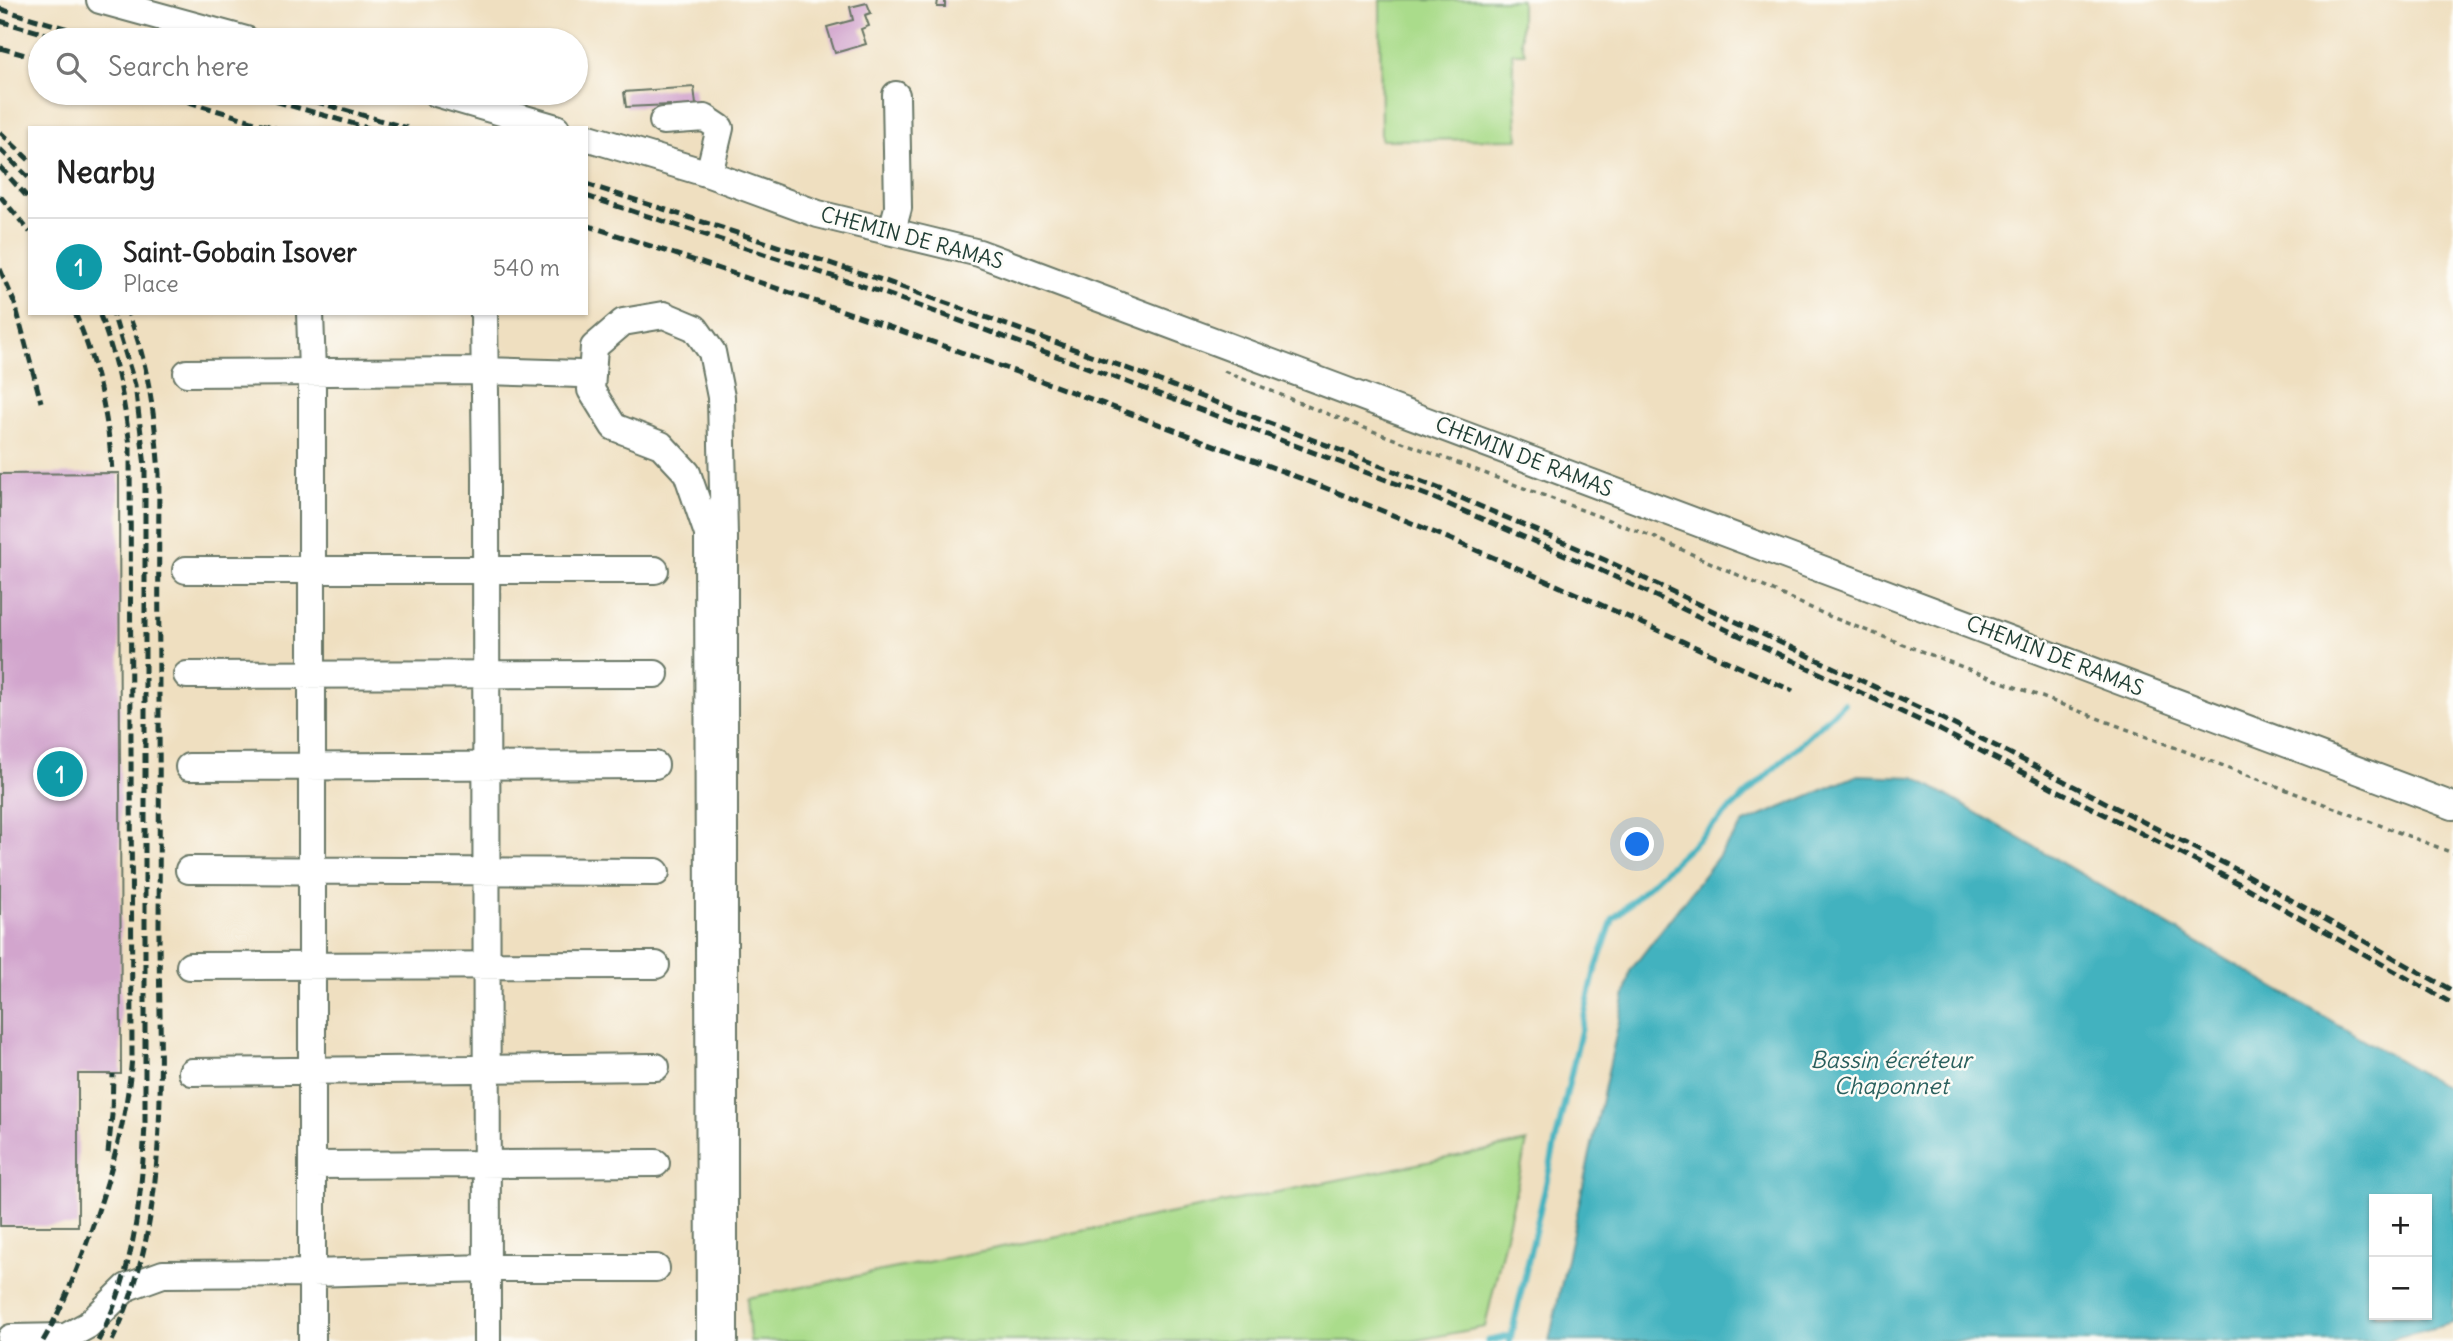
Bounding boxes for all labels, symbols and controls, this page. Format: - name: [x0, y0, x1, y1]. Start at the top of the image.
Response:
- search box: [28, 28, 588, 105]
- icon: search: [52, 48, 90, 86]
- text: Search here: [108, 50, 249, 83]
- text: Nearby: [56, 153, 156, 191]
- street label: CHEMIN DE RAMAS: [818, 200, 1006, 275]
- text: Saint-Gobain Isover: [123, 236, 357, 269]
- text: 1: [74, 253, 84, 282]
- text: 540 m: [493, 253, 560, 282]
- text: Place: [123, 269, 179, 298]
- street label: CHEMIN DE RAMAS: [1432, 410, 1617, 503]
- street label: CHEMIN DE RAMAS: [1963, 609, 2148, 702]
- pin: 1: [37, 748, 83, 800]
- your location: [1620, 827, 1654, 861]
- water label: Bassin écréteur Chaponnet: [1811, 1045, 1974, 1100]
- map controls: [2369, 1194, 2432, 1320]
- button: +: [2369, 1194, 2432, 1257]
- button: −: [2369, 1257, 2432, 1320]

